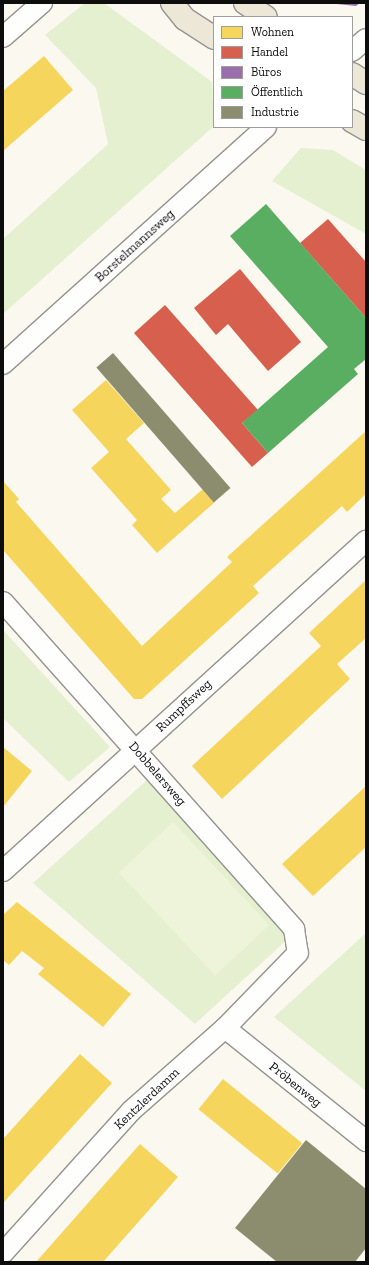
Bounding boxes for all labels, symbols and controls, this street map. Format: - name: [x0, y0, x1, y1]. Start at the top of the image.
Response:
- legend: [213, 16, 353, 128]
- text: Wohnen: [251, 25, 294, 39]
- text: Handel: [251, 45, 288, 59]
- text: Büros: [251, 65, 281, 79]
- text: Öffentlich: [251, 85, 303, 99]
- text: Industrie: [251, 105, 299, 119]
- street label: Borstelmannsweg: [92, 206, 178, 286]
- street label: Rumpffsweg: [153, 676, 215, 736]
- street label: Dobbelersweg: [125, 739, 189, 809]
- street label: Pröbenweg: [266, 1059, 324, 1111]
- street label: Kentzlerdamm: [111, 1065, 183, 1133]

